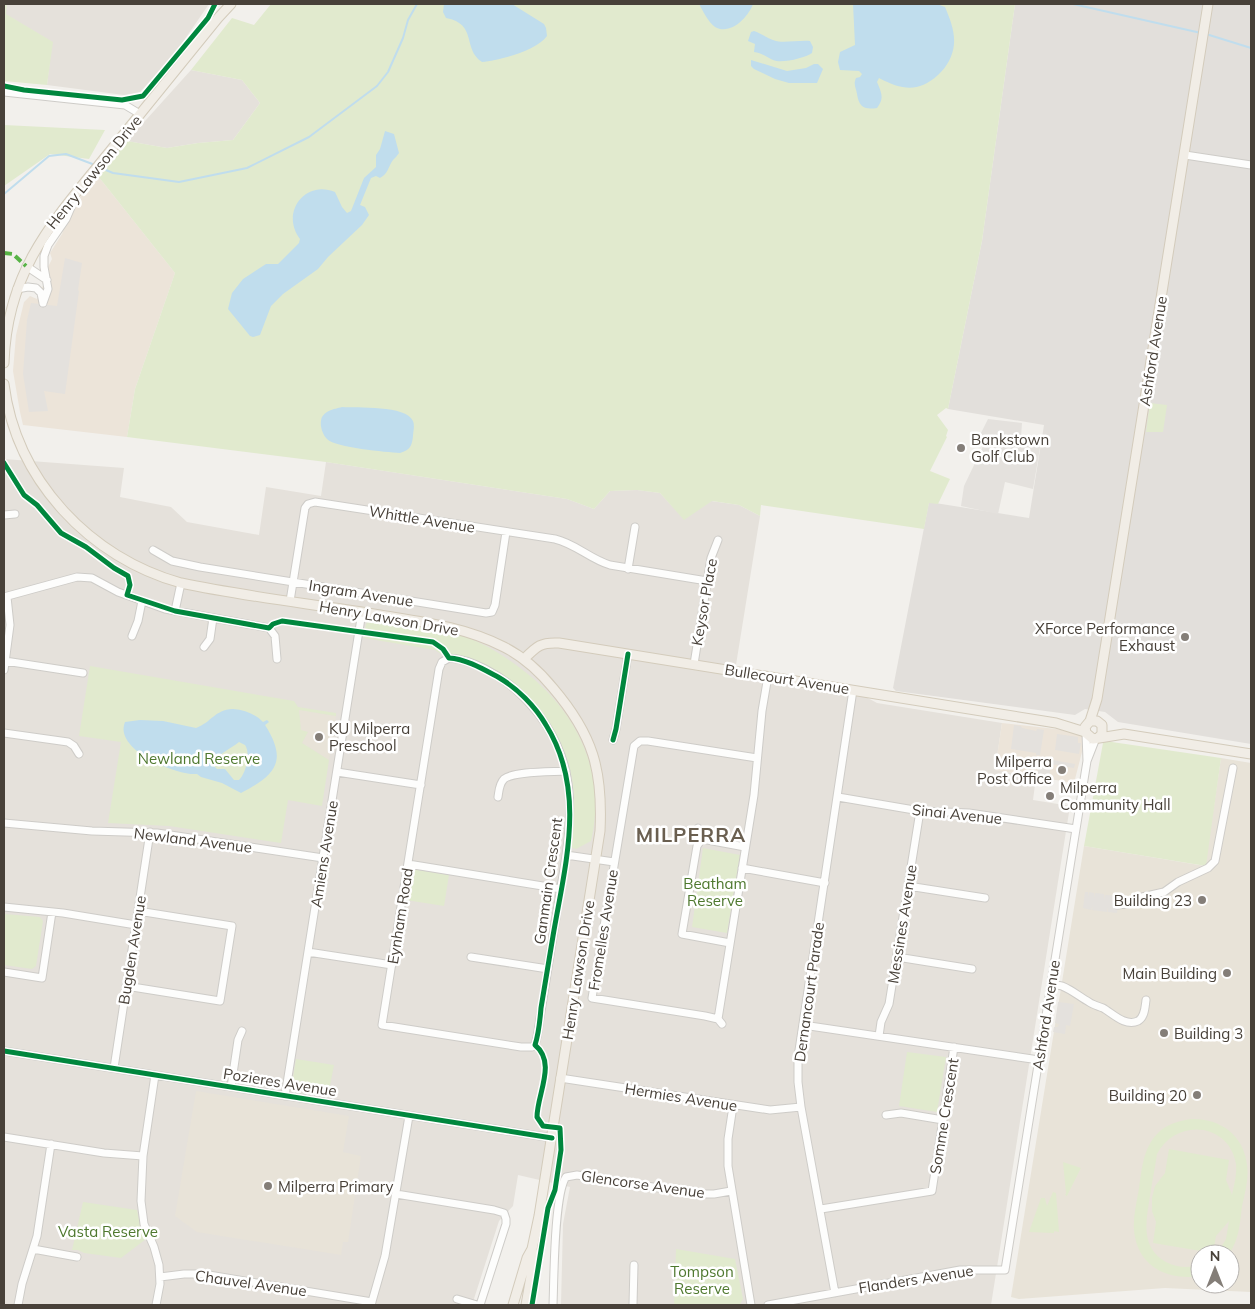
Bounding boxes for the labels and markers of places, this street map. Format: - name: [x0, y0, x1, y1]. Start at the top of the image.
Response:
- place label: Bankstown Golf Club: [971, 430, 1049, 466]
- marker: Bankstown Golf Club: [955, 442, 967, 454]
- place label: XForce Performance Exhaust: [1035, 619, 1175, 655]
- marker: XForce Performance Exhaust: [1179, 631, 1191, 643]
- place label: KU Milperra Preschool: [329, 719, 410, 755]
- marker: KU Milperra Preschool: [313, 731, 325, 743]
- place label: Milperra Post Office: [977, 752, 1052, 788]
- marker: Milperra Post Office: [1056, 764, 1068, 776]
- place label: Milperra Community Hall: [1060, 778, 1171, 814]
- marker: Milperra Community Hall: [1044, 790, 1056, 802]
- place label: Building 23: [1114, 891, 1192, 910]
- marker: Building 23: [1196, 894, 1208, 906]
- place label: Main Building: [1122, 964, 1217, 983]
- marker: Main Building: [1221, 967, 1233, 979]
- place label: Building 3: [1174, 1024, 1243, 1043]
- marker: Building 3: [1158, 1027, 1170, 1039]
- place label: Building 20: [1109, 1086, 1187, 1105]
- marker: Building 20: [1191, 1089, 1203, 1101]
- place label: Milperra Primary: [278, 1177, 394, 1196]
- marker: Milperra Primary: [262, 1180, 274, 1192]

